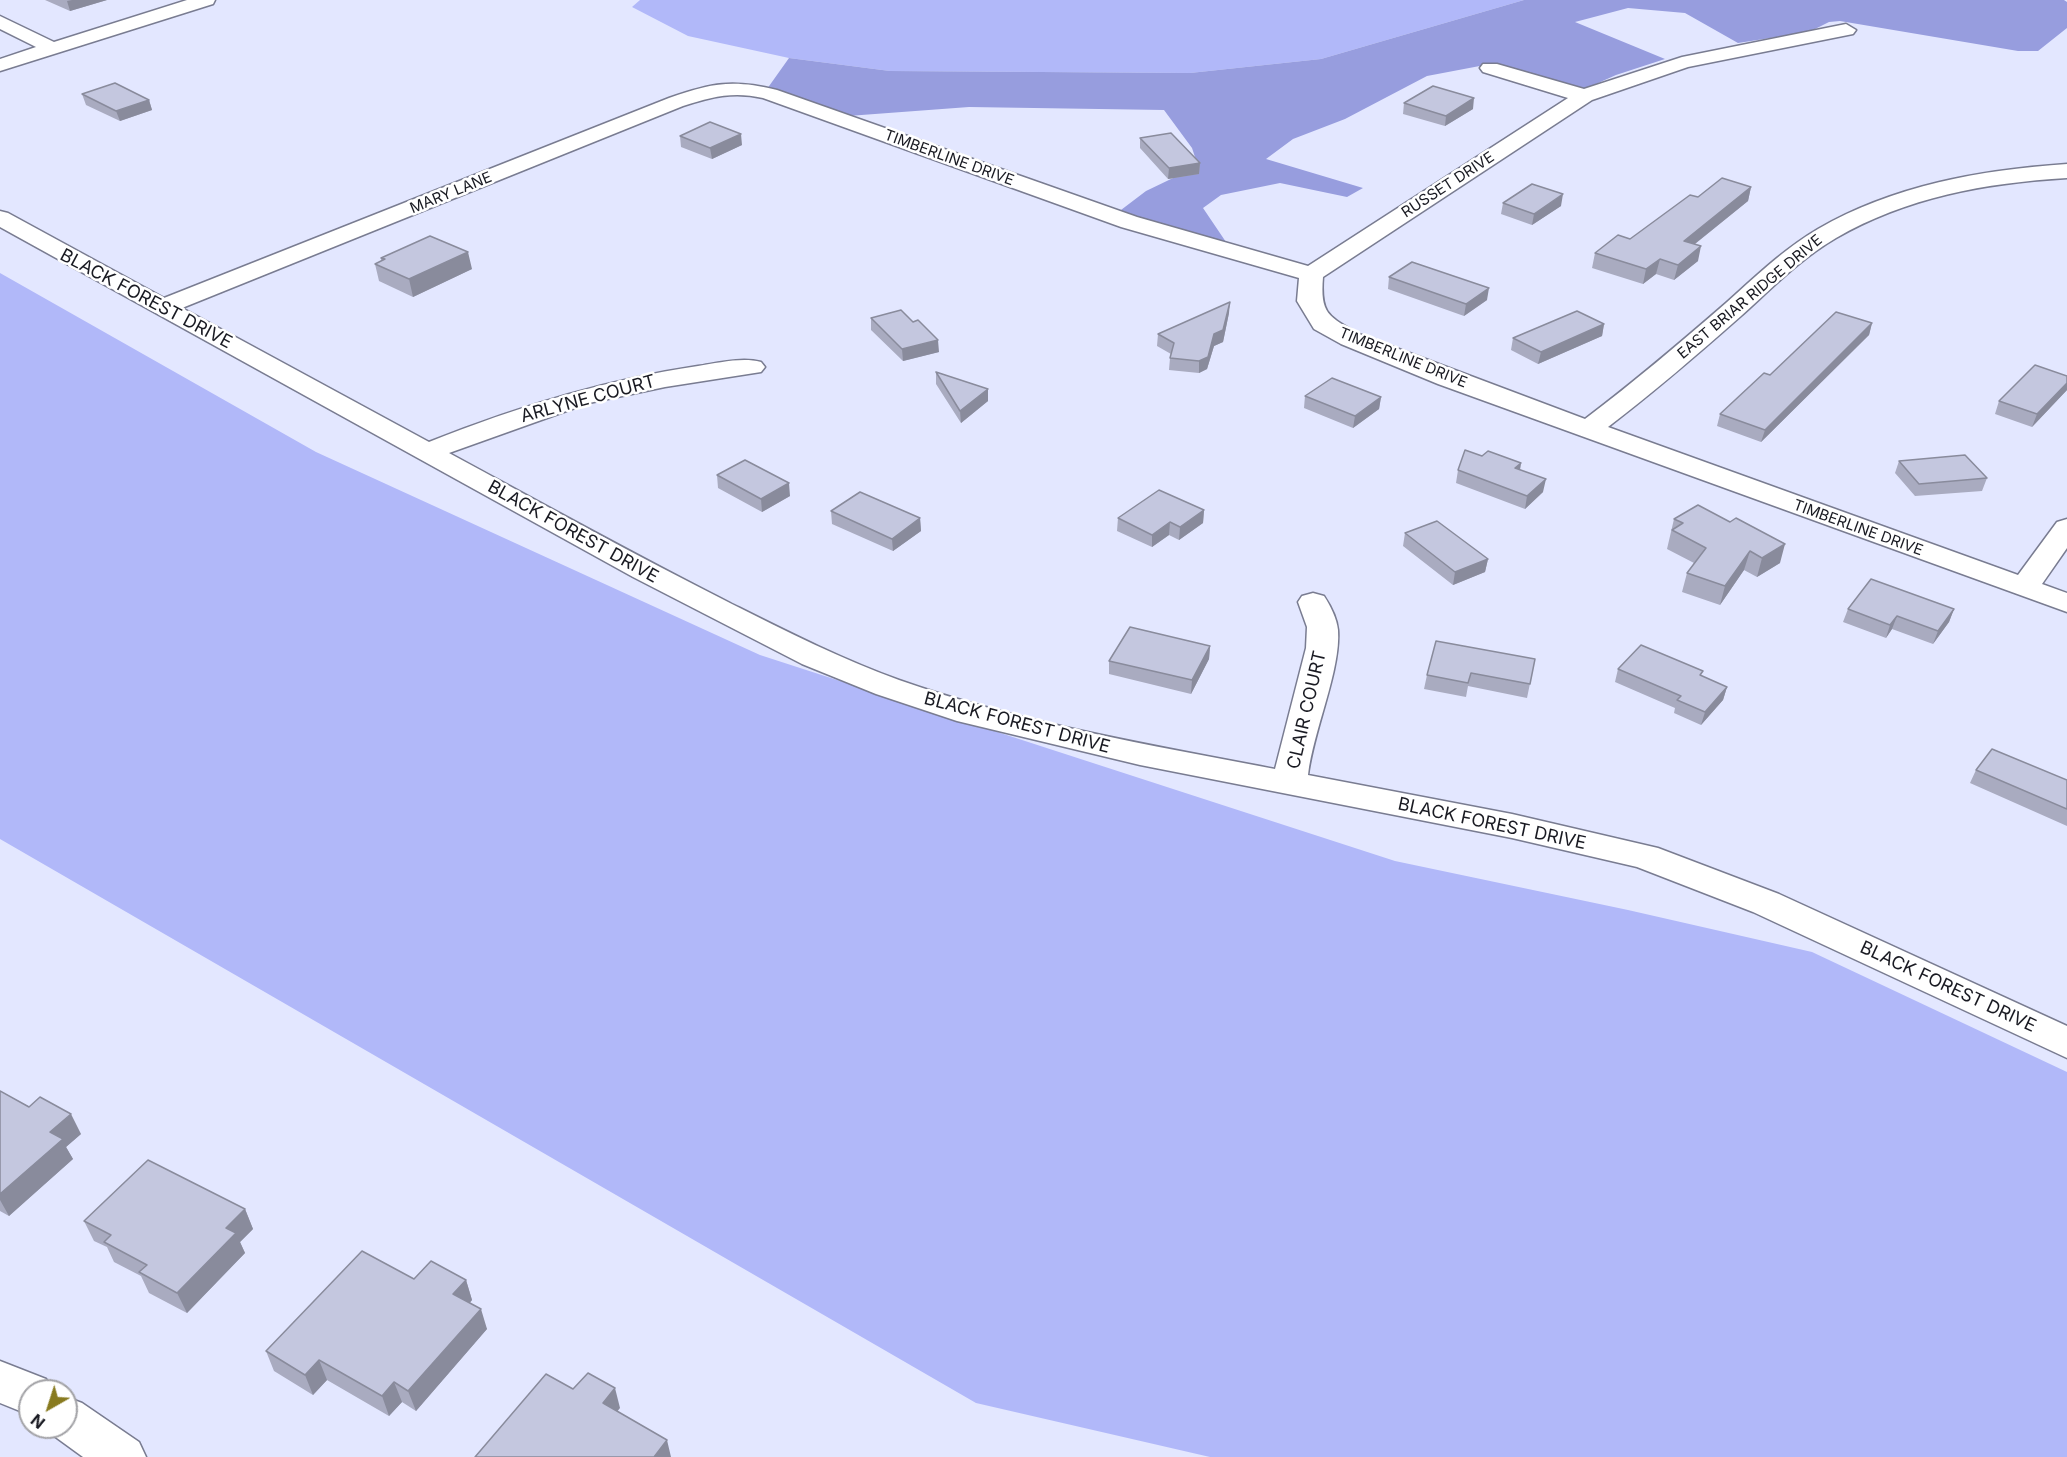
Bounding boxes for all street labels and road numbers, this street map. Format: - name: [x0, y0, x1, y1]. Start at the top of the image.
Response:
- street label: TIMBERLINE DRIVE: [882, 126, 1016, 190]
- street label: RUSSET DRIVE: [1398, 148, 1498, 222]
- street label: MARY LANE: [407, 168, 495, 218]
- street label: EAST BRIAR RIDGE DRIVE: [1674, 231, 1826, 363]
- street label: BLACK FOREST DRIVE: [56, 244, 236, 354]
- street label: TIMBERLINE DRIVE: [1336, 324, 1470, 392]
- street label: ARLYNE COURT: [518, 371, 658, 427]
- street label: BLACK FOREST DRIVE: [484, 476, 662, 588]
- street label: TIMBERLINE DRIVE: [1791, 496, 1925, 560]
- street label: CLAIR COURT: [1283, 649, 1331, 771]
- street label: BLACK FOREST DRIVE: [922, 688, 1112, 758]
- street label: BLACK FOREST DRIVE: [1396, 794, 1588, 854]
- street label: BLACK FOREST DRIVE: [1857, 937, 2039, 1037]

